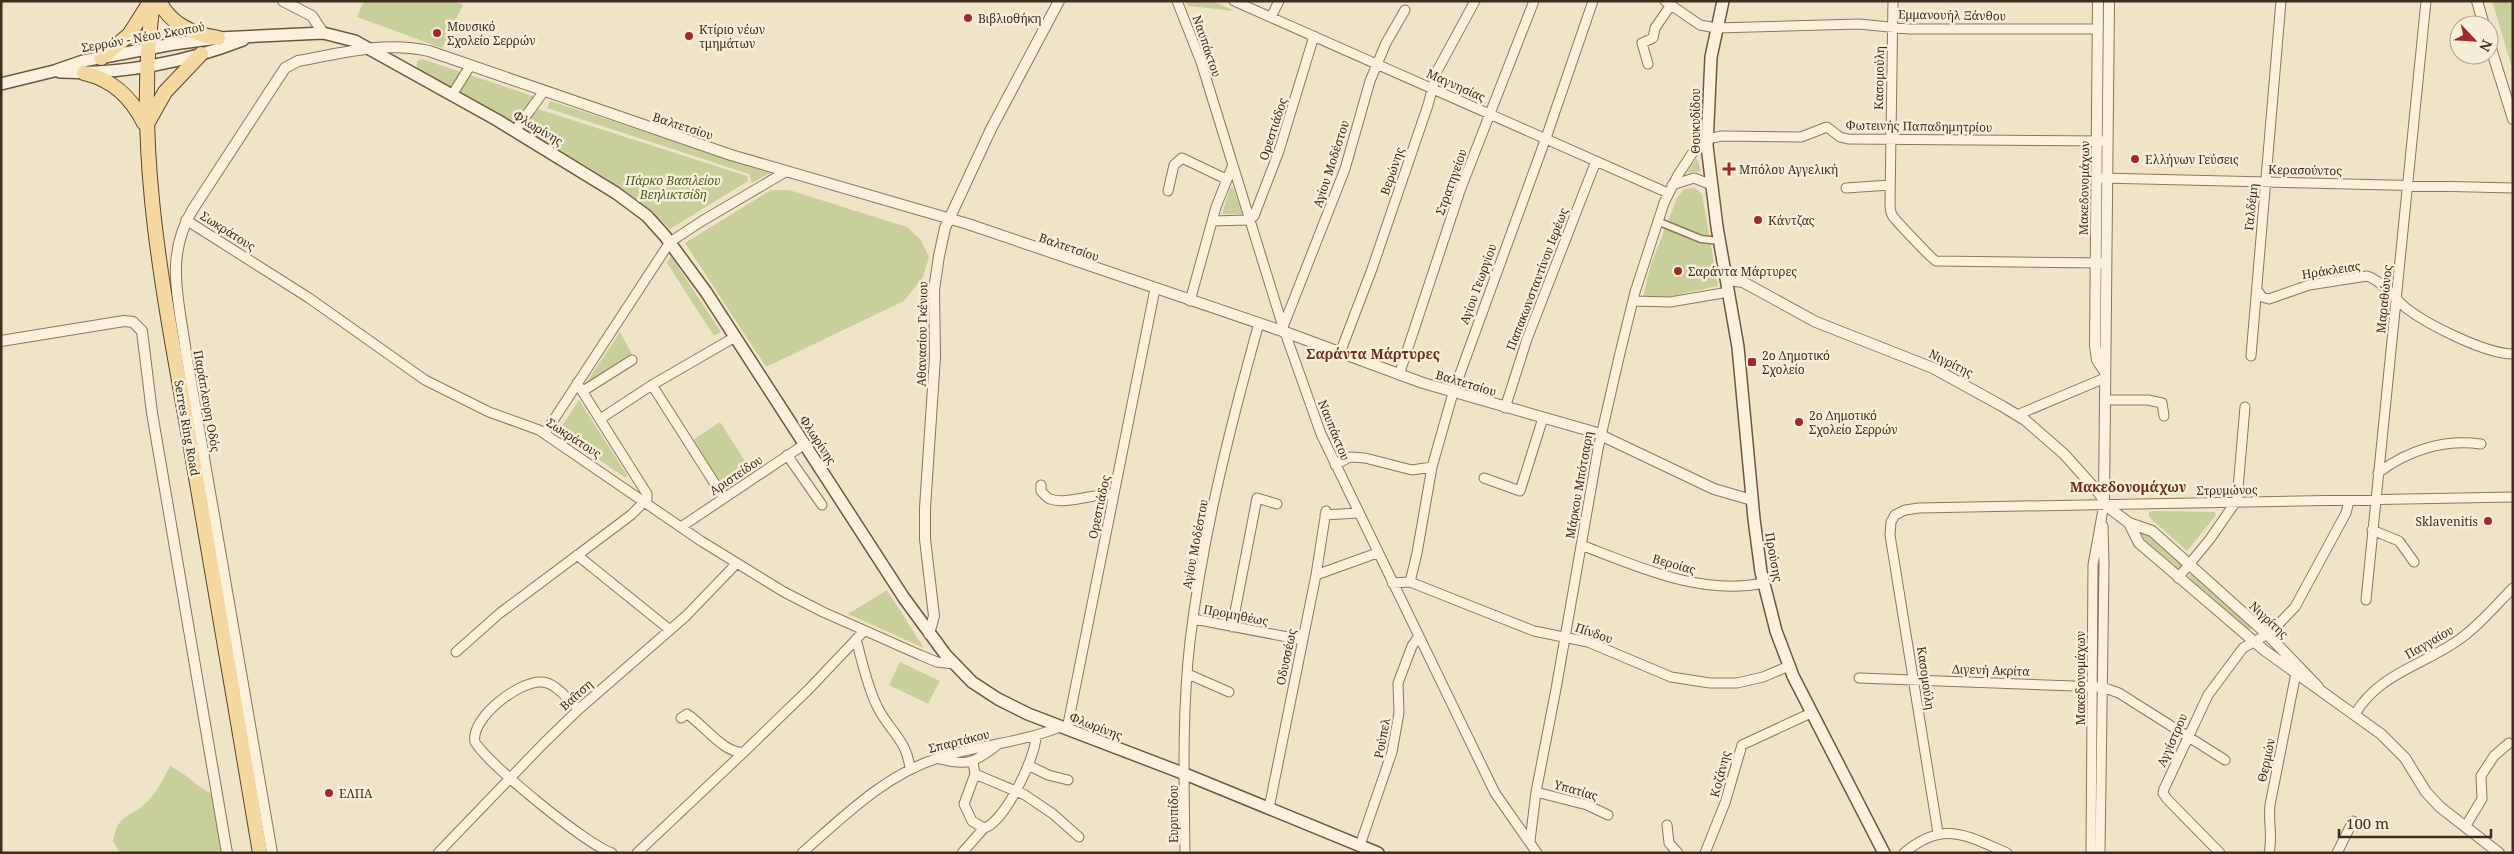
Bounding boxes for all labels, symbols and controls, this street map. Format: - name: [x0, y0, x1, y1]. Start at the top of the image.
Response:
- street label: Εμμανουήλ Ξάνθου: [1898, 6, 2006, 24]
- place label: Βιβλιοθήκη: [978, 10, 1041, 27]
- marker: Βιβλιοθήκη: [962, 12, 974, 24]
- street label: Ναυπάκτου: [1189, 13, 1225, 79]
- north arrow: [2449, 15, 2499, 65]
- street label: Σερρών - Νέου Σκοπού: [80, 18, 206, 56]
- place label: Μουσικό Σχολείο Σερρών: [447, 18, 535, 49]
- place label: Κτίριο νέων τμημάτων: [699, 21, 765, 52]
- marker: Μουσικό Σχολείο Σερρών: [431, 27, 443, 39]
- marker: Κτίριο νέων τμημάτων: [683, 30, 695, 42]
- text: N: [2475, 37, 2497, 55]
- street label: Κασομούλη: [1870, 46, 1888, 110]
- street label: Μαγνησίας: [1424, 65, 1488, 106]
- street label: Θουκυδίδου: [1687, 88, 1704, 154]
- street label: Ορεστιάδος: [1255, 95, 1291, 163]
- street label: Φλωρίνης: [510, 106, 566, 150]
- street label: Βαλτετσίου: [651, 108, 715, 144]
- street label: Φωτεινής Παπαδημητρίου: [1846, 116, 1992, 136]
- street label: Αγίου Μοδέστου: [1309, 118, 1353, 210]
- street label: Μακεδονομάχων: [2075, 141, 2093, 235]
- street label: Βερώνης: [1376, 145, 1408, 197]
- street label: Στρατηγείου: [1431, 147, 1471, 217]
- place label: Ελλήνων Γεύσεις: [2145, 151, 2239, 168]
- marker: Ελλήνων Γεύσεις: [2129, 153, 2141, 165]
- place label: Μπόλου Αγγελική: [1739, 161, 1838, 178]
- street label: Κερασούντος: [2268, 161, 2342, 179]
- marker: Μπόλου Αγγελική: [1723, 163, 1735, 175]
- park label: Πάρκο Βασιλείου Βεηλικτσίδη: [624, 172, 721, 203]
- street label: Γαλδέμη: [2240, 182, 2262, 232]
- street label: Παπακωνσταντίνου Ιερέως: [1502, 205, 1572, 353]
- street label: Σωκράτους: [197, 207, 259, 255]
- place label: Κάντζας: [1768, 212, 1815, 229]
- marker: Κάντζας: [1752, 214, 1764, 226]
- street label: Βαλτετσίου: [1037, 229, 1101, 265]
- street label: Αγίου Γεωργίου: [1456, 241, 1500, 327]
- street label: Ηράκλειας: [2300, 257, 2362, 283]
- place label: Σαράντα Μάρτυρες: [1688, 263, 1797, 280]
- street label: Μαραθώνος: [2372, 264, 2396, 334]
- marker: Σαράντα Μάρτυρες: [1672, 265, 1684, 277]
- street label: Αθανασίου Γκένιου: [913, 281, 931, 387]
- district label: Σαράντα Μάρτυρες: [1306, 344, 1440, 363]
- street label: Νιγρίτης: [1926, 345, 1976, 381]
- place label: 2ο Δημοτικό Σχολείο: [1762, 347, 1830, 378]
- street label: Παράπλευρη Οδός: [190, 349, 224, 454]
- marker: 2ο Δημοτικό Σχολείο: [1746, 356, 1758, 368]
- street label: Βαλτετσίου: [1434, 366, 1498, 400]
- street label: Serres Ring Road: [170, 379, 204, 478]
- street label: Ναυπάκτου: [1314, 397, 1354, 463]
- place label: 2ο Δημοτικό Σχολείο Σερρών: [1809, 407, 1897, 438]
- street label: Φλωρίνης: [796, 412, 840, 468]
- street label: Σωκράτους: [543, 414, 605, 462]
- marker: 2ο Δημοτικό Σχολείο Σερρών: [1793, 416, 1805, 428]
- street label: Μάρκου Μπότσαρη: [1561, 430, 1597, 540]
- street label: Αριστείδου: [706, 451, 766, 499]
- street label: Ορεστιάδος: [1084, 473, 1114, 541]
- district label: Μακεδονομάχων: [2070, 477, 2186, 496]
- street label: Στρυμώνος: [2196, 481, 2258, 499]
- street label: Αγίου Μοδέστου: [1178, 498, 1212, 590]
- place label: Sklavenitis: [2416, 513, 2478, 530]
- marker: Sklavenitis: [2482, 515, 2494, 527]
- street label: Προύσης: [1761, 531, 1787, 583]
- street label: Βεροίας: [1650, 550, 1698, 578]
- street label: Νιγρίτης: [2246, 598, 2292, 643]
- street label: Προμηθέως: [1202, 600, 1270, 630]
- street label: Πίνδου: [1573, 619, 1615, 647]
- street label: Παγγαίου: [2401, 621, 2457, 663]
- street label: Οδυσσέως: [1272, 627, 1300, 687]
- street label: Μακεδονομάχων: [2072, 631, 2089, 725]
- street label: Κασομούλη: [1913, 645, 1939, 711]
- street label: Διγενή Ακρίτα: [1952, 660, 2030, 680]
- street label: Βαΐτση: [556, 676, 596, 714]
- street label: Φλωρίνης: [1067, 708, 1125, 744]
- street label: Αγγίστρου: [2153, 711, 2191, 769]
- street label: Ρούπελ: [1370, 715, 1394, 760]
- street label: Σπαρτάκου: [927, 725, 991, 757]
- street label: Θερμών: [2253, 737, 2279, 783]
- street label: Κοζάνης: [1706, 749, 1734, 799]
- street label: Υπατίας: [1551, 775, 1600, 804]
- place label: ΕΛΠΑ: [339, 785, 373, 802]
- street label: Ευρυπίδου: [1165, 785, 1182, 843]
- marker: ΕΛΠΑ: [323, 787, 335, 799]
- scale bar: [2339, 806, 2492, 838]
- text: 100 m: [2346, 813, 2389, 833]

